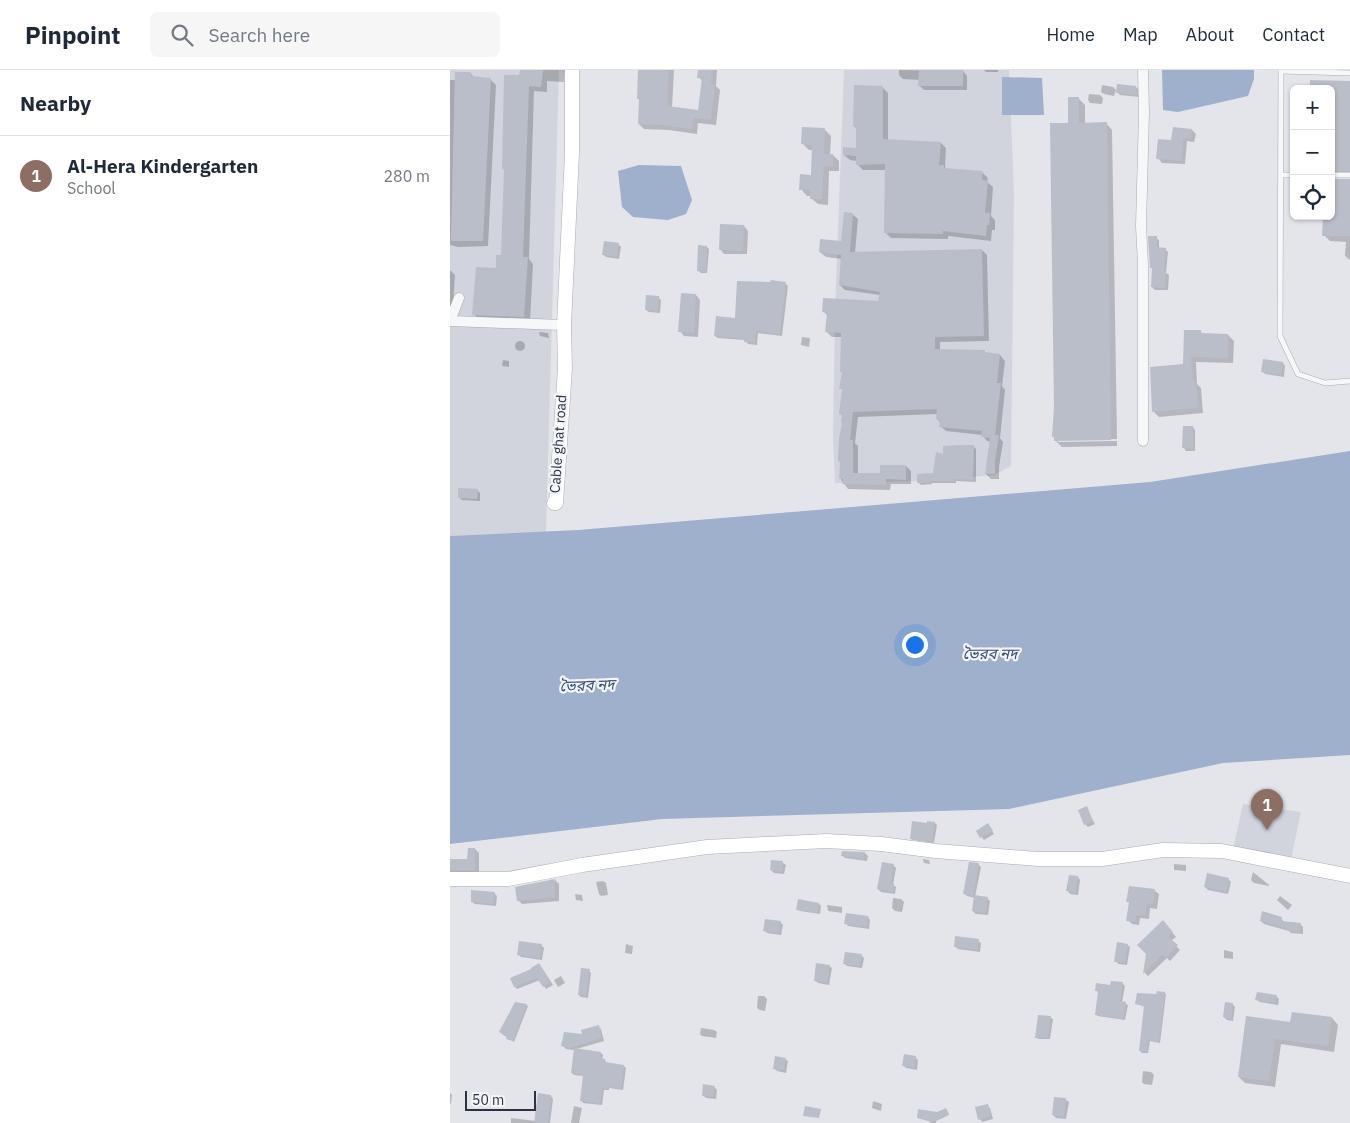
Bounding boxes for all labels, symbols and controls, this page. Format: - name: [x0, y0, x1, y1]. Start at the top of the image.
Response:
- search box: [150, 12, 500, 57]
- text: Pinpoint: [25, 19, 120, 51]
- icon: search: [168, 21, 196, 49]
- text: Search here: [208, 23, 310, 47]
- text: Home: [1047, 23, 1095, 46]
- text: Map: [1123, 23, 1158, 46]
- text: About: [1186, 23, 1234, 46]
- text: Contact: [1262, 23, 1325, 46]
- map controls: [1290, 85, 1335, 220]
- button: +: [1290, 85, 1335, 130]
- text: Nearby: [20, 89, 91, 117]
- button: −: [1290, 130, 1335, 175]
- text: Al-Hera Kindergarten: [67, 154, 258, 178]
- text: 1: [31, 166, 41, 186]
- text: 280 m: [383, 166, 430, 186]
- button: locate: [1290, 175, 1335, 220]
- text: School: [67, 178, 116, 198]
- street label: Cable ghat road: [546, 394, 570, 494]
- your location: [902, 632, 928, 658]
- water label: ভৈরব নদ: [963, 644, 1020, 663]
- water label: ভৈরব নদ: [559, 674, 617, 695]
- pin: 1: [1251, 789, 1283, 830]
- scale bar: [465, 1088, 536, 1111]
- text: 50 m: [472, 1091, 504, 1109]

